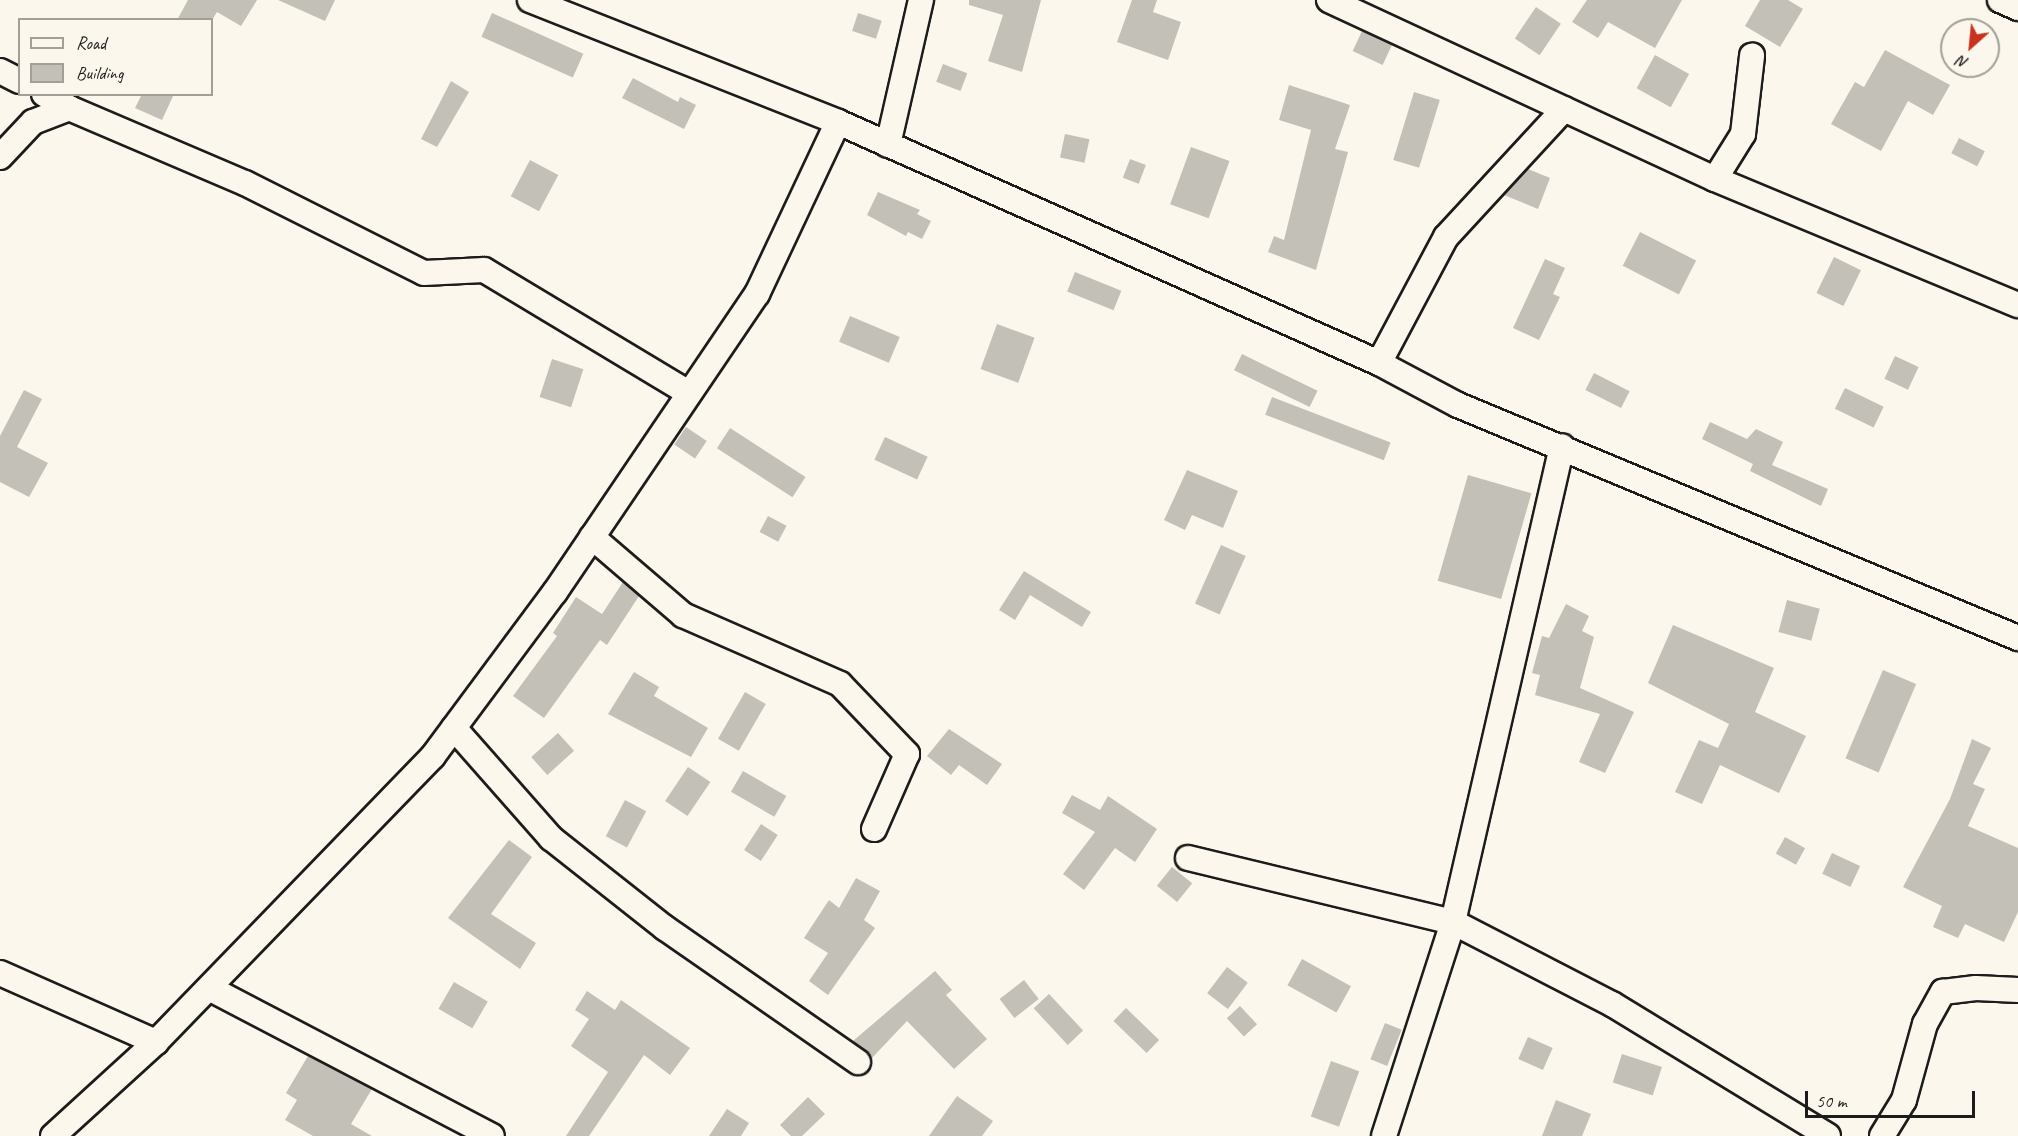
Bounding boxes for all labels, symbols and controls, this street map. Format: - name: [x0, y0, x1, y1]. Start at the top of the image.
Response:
- legend: [18, 18, 213, 96]
- north arrow: [1940, 18, 2000, 78]
- text: Road: [76, 32, 106, 54]
- text: N: [1954, 51, 1972, 73]
- text: Building: [76, 62, 123, 84]
- scale bar: [1808, 1079, 1978, 1117]
- text: 50 m: [1816, 1090, 1847, 1112]

